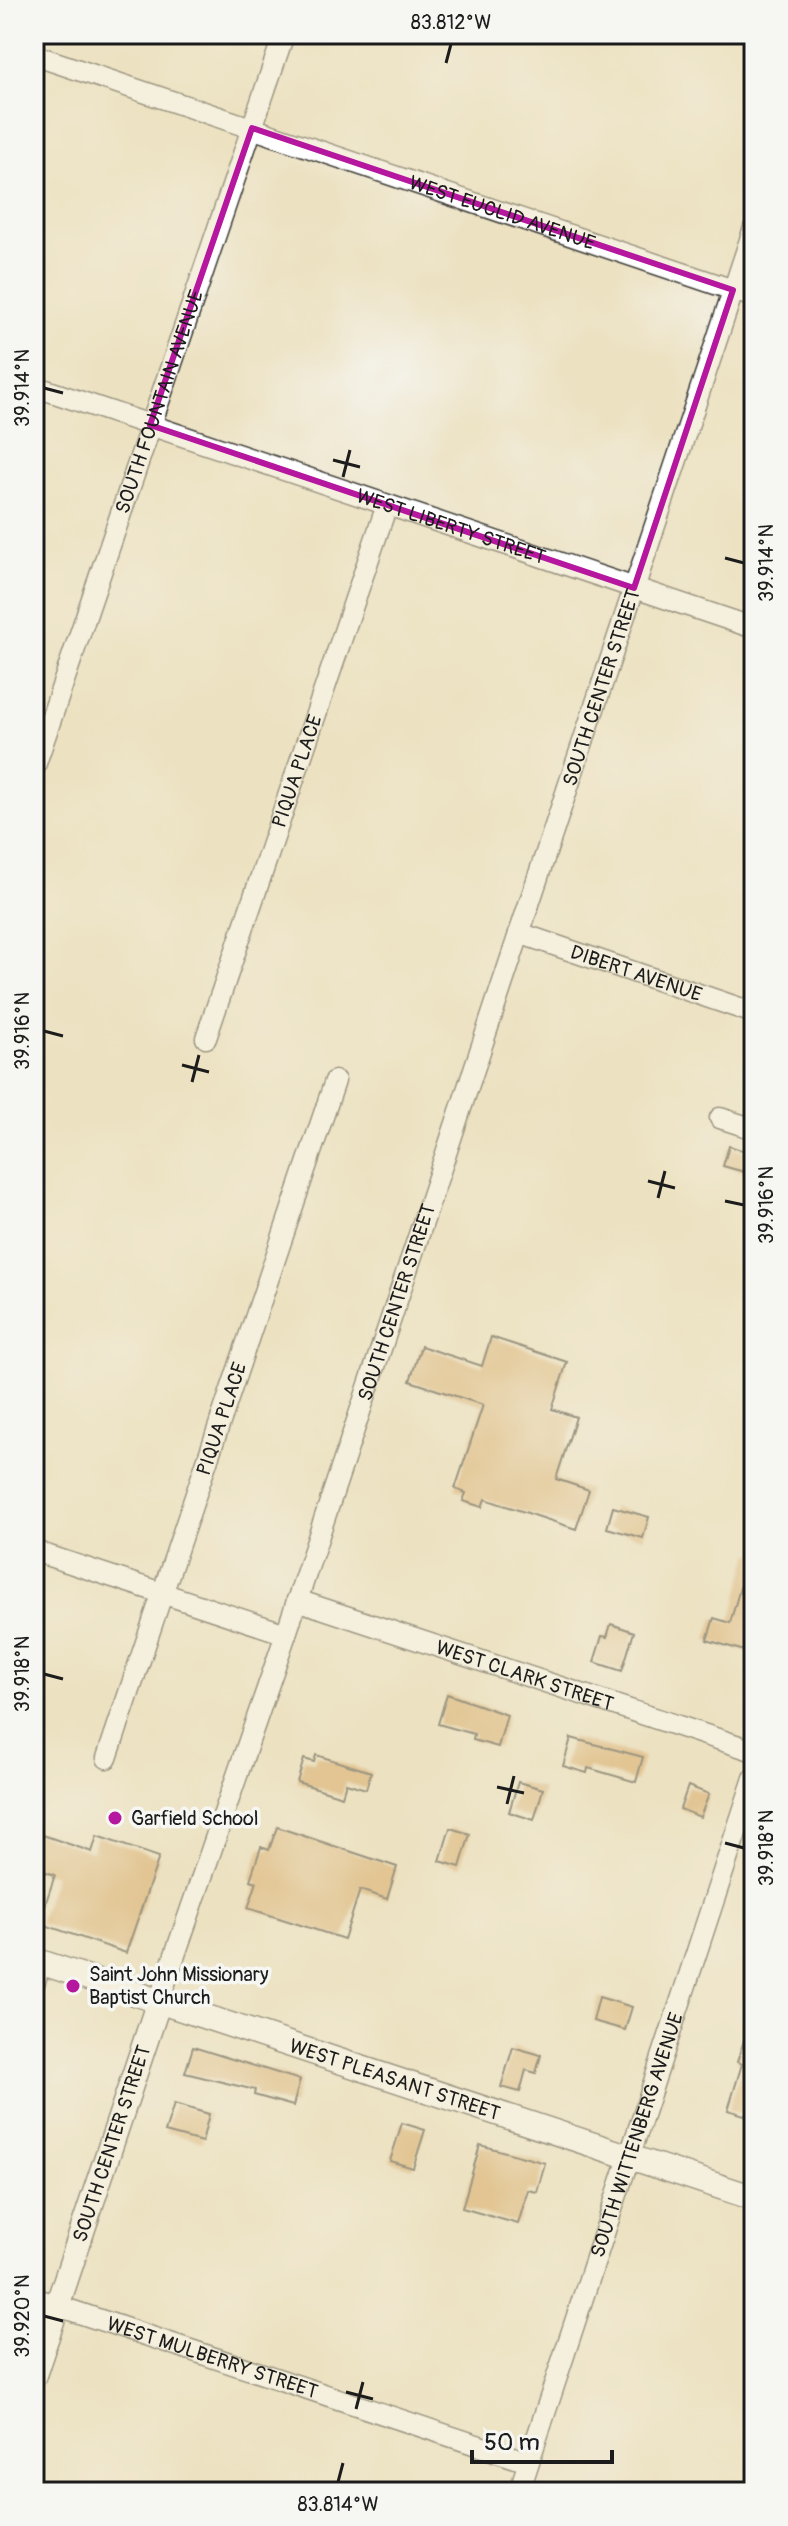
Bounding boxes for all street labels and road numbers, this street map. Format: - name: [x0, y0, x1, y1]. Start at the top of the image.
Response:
- street label: WEST EUCLID AVENUE: [406, 170, 599, 255]
- street label: SOUTH FOUNTAIN AVENUE: [109, 287, 209, 517]
- street label: WEST LIBERTY STREET: [353, 483, 549, 570]
- street label: SOUTH CENTER STREET: [557, 586, 645, 789]
- street label: PIQUA PLACE: [266, 711, 327, 831]
- street label: DIBERT AVENUE: [567, 939, 705, 1007]
- street label: SOUTH CENTER STREET: [352, 1200, 441, 1404]
- street label: PIQUA PLACE: [191, 1359, 252, 1478]
- street label: WEST CLARK STREET: [433, 1634, 617, 1716]
- street label: SOUTH WITTENBERG AVENUE: [585, 2009, 688, 2261]
- street label: WEST PLEASANT STREET: [286, 2033, 503, 2126]
- street label: SOUTH CENTER STREET: [67, 2042, 156, 2245]
- street label: WEST MULBERRY STREET: [104, 2311, 321, 2404]

